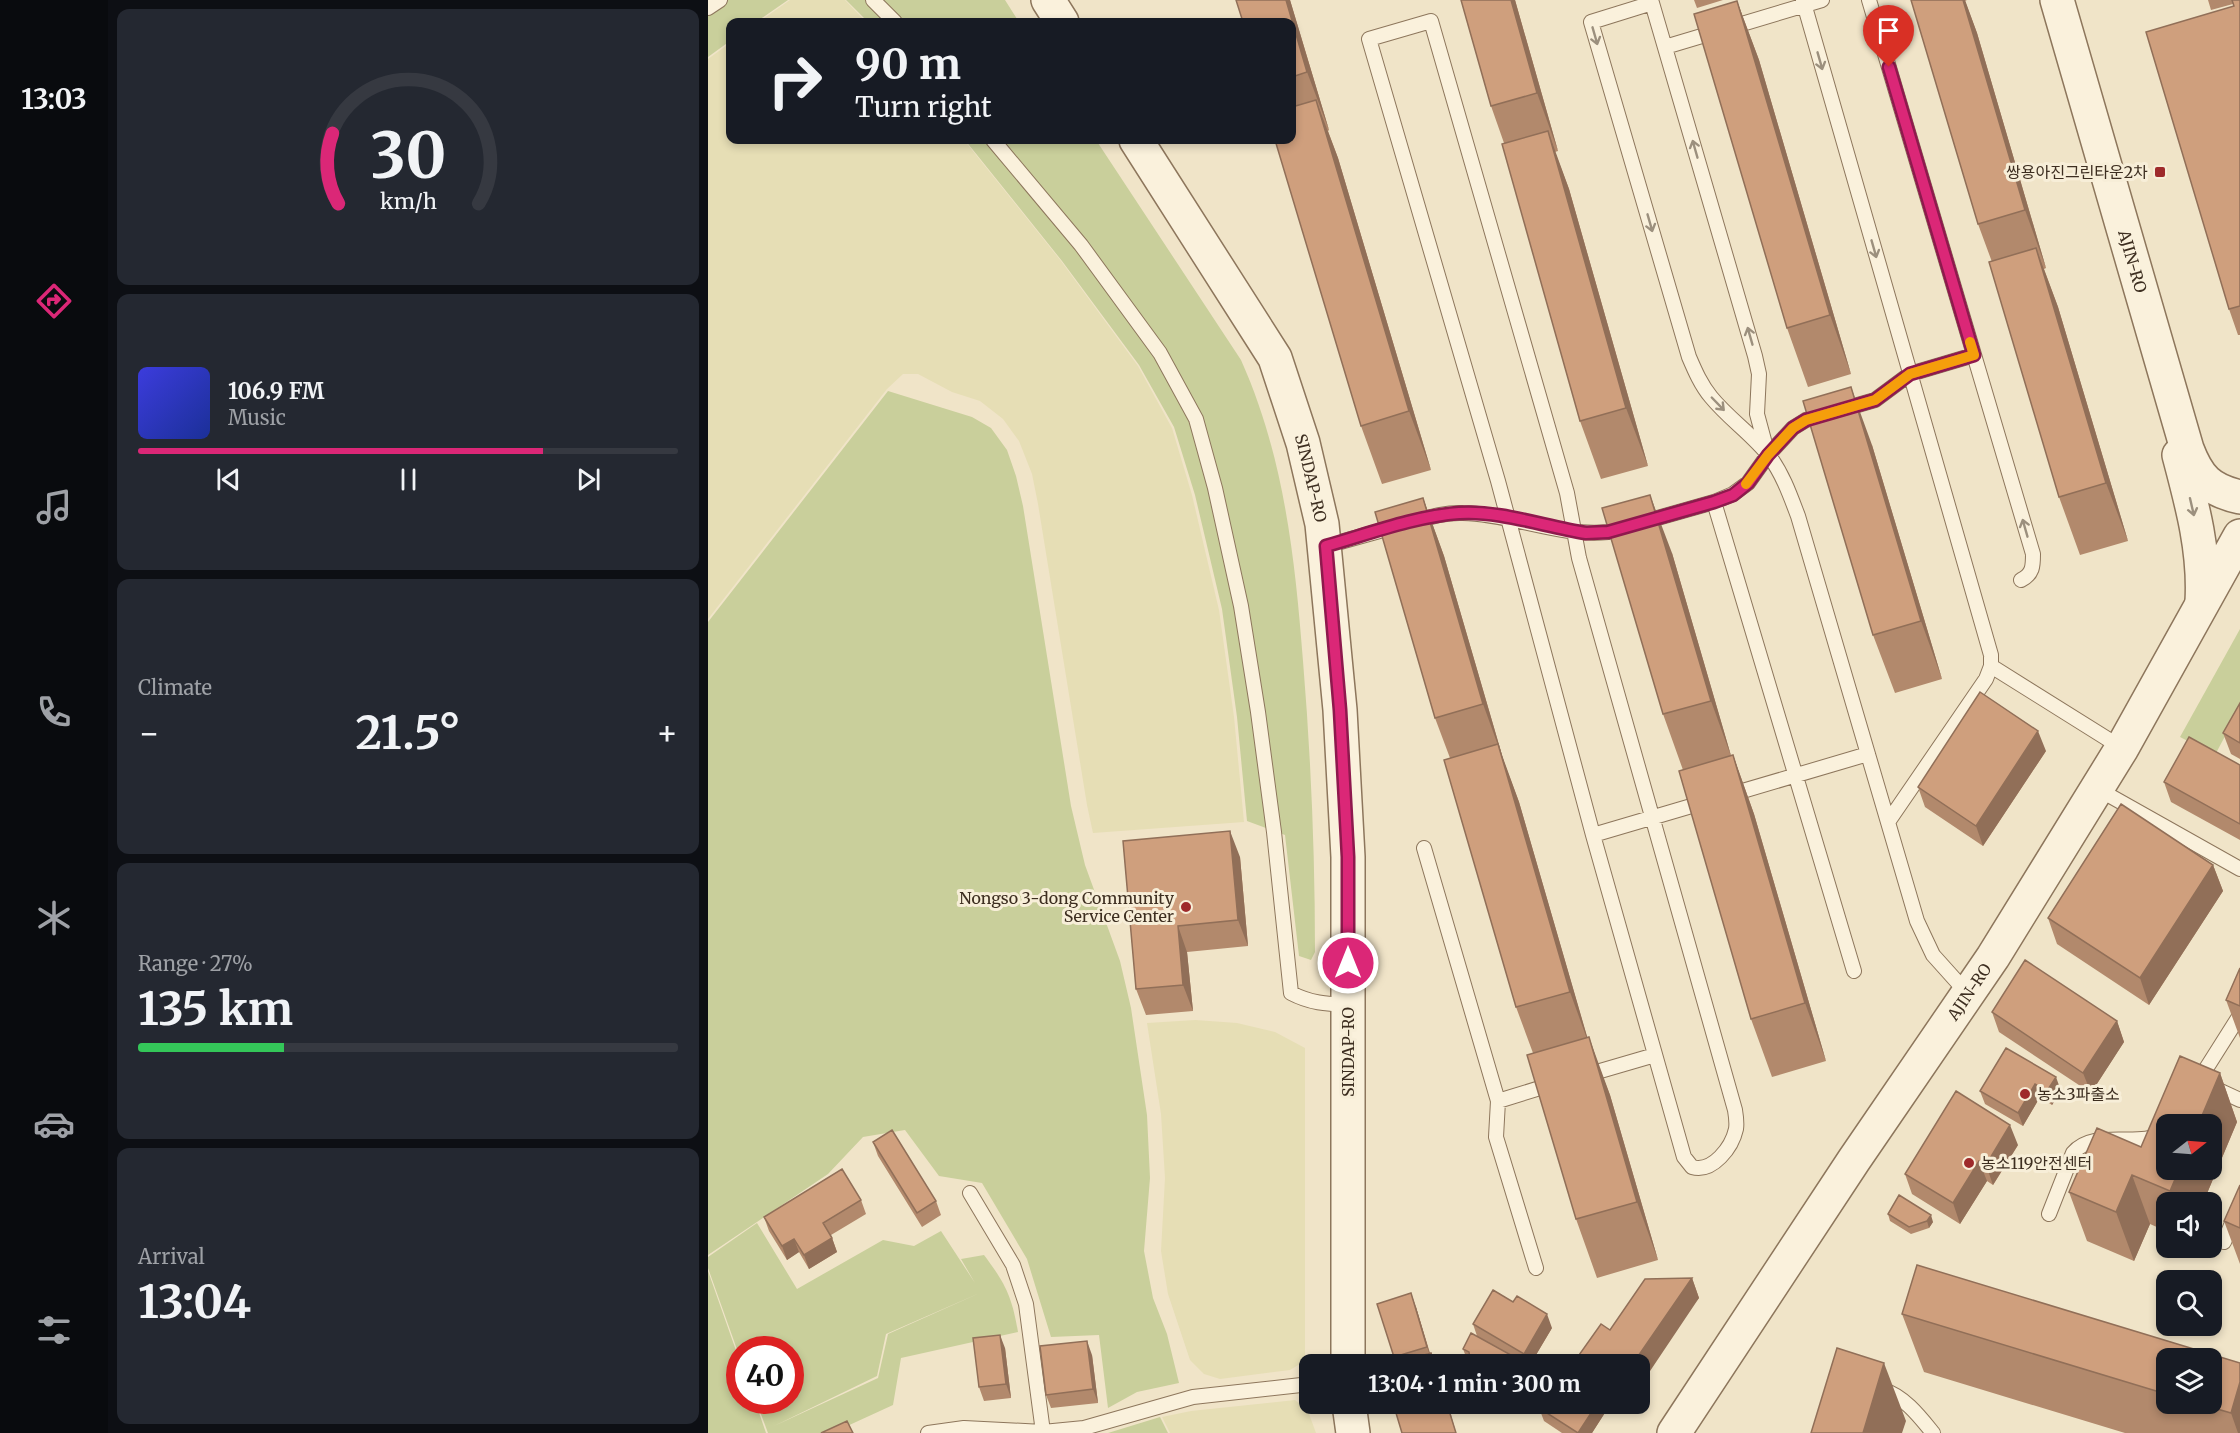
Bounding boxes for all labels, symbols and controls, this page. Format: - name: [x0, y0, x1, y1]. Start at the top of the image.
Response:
- pin: [1863, 5, 1914, 67]
- icon: arrive: [1872, 14, 1905, 47]
- one-way arrow: [1590, 26, 1601, 45]
- text: 90 m: [855, 38, 961, 90]
- icon: right: [756, 42, 834, 120]
- one-way arrow: [1815, 51, 1826, 70]
- text: 13:03: [21, 82, 87, 116]
- text: Turn right: [855, 90, 992, 124]
- text: 30: [370, 117, 446, 195]
- one-way arrow: [1689, 140, 1700, 159]
- place label: 쌍용아진그린타운2차: [2006, 162, 2148, 182]
- marker: 쌍용아진그린타운2차: [2153, 165, 2167, 179]
- text: km/h: [380, 188, 436, 215]
- one-way arrow: [1645, 214, 1656, 233]
- street label: AJIN-RO: [2114, 227, 2151, 295]
- one-way arrow: [1869, 239, 1880, 258]
- icon: directions: [33, 280, 75, 322]
- one-way arrow: [1744, 327, 1755, 346]
- text: 106.9 FM: [228, 377, 324, 405]
- one-way arrow: [1711, 397, 1726, 412]
- text: Music: [228, 405, 286, 430]
- street label: SINDAP-RO: [1291, 431, 1331, 525]
- icon: previous: [212, 463, 245, 496]
- icon: pause: [392, 463, 425, 496]
- icon: next: [572, 463, 605, 496]
- icon: music: [33, 486, 75, 528]
- one-way arrow: [2187, 497, 2198, 516]
- one-way arrow: [2019, 519, 2030, 538]
- text: Climate: [138, 675, 212, 700]
- icon: phone: [33, 691, 75, 733]
- text: 21.5°: [356, 705, 460, 761]
- text: −: [138, 713, 160, 754]
- text: +: [656, 713, 678, 754]
- place label: Nongso 3-dong Community Service Center: [959, 888, 1175, 926]
- icon: climate: [33, 897, 75, 939]
- marker: Nongso 3-dong Community Service Center: [1179, 900, 1193, 914]
- position arrow: [1316, 931, 1380, 995]
- text: Range · 27%: [138, 951, 253, 976]
- street label: AJIN-RO: [1942, 959, 1996, 1025]
- text: 135 km: [138, 981, 293, 1037]
- street label: SINDAP-RO: [1338, 1007, 1358, 1097]
- place label: 농소3파출소: [2037, 1084, 2120, 1104]
- marker: 농소3파출소: [2018, 1087, 2032, 1101]
- icon: car: [33, 1103, 75, 1145]
- north arrow: [2156, 1114, 2222, 1180]
- map controls: [2156, 1114, 2222, 1414]
- place label: 농소119안전센터: [1981, 1153, 2092, 1173]
- marker: 농소119안전센터: [1962, 1156, 1976, 1170]
- button: sound: [2156, 1192, 2222, 1258]
- text: Arrival: [138, 1244, 205, 1269]
- button: search: [2156, 1270, 2222, 1336]
- text: 13:04: [138, 1274, 251, 1330]
- icon: filters: [33, 1309, 75, 1351]
- speed limit sign: 40: [726, 1336, 804, 1414]
- button: layers: [2156, 1348, 2222, 1414]
- text: 13:04 · 1 min · 300 m: [1368, 1370, 1581, 1398]

